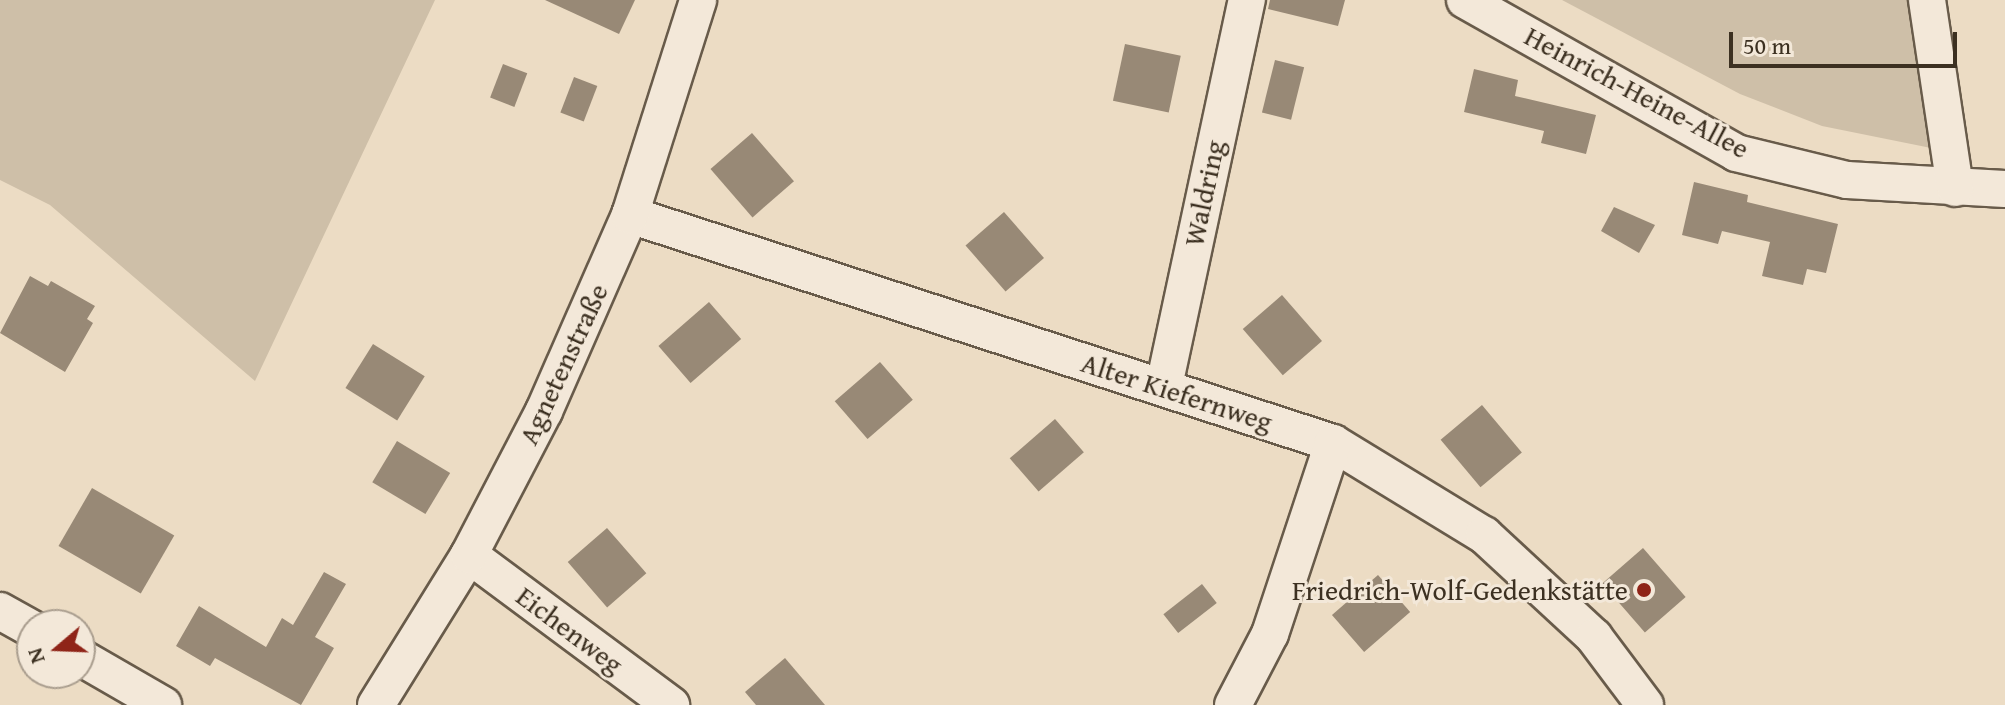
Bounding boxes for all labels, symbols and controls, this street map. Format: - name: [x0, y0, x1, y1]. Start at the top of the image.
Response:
- scale bar: [1733, 16, 1961, 66]
- street label: Heinrich-Heine-Allee: [1519, 19, 1755, 165]
- text: 50 m: [1743, 28, 1791, 63]
- street label: Waldring: [1176, 137, 1232, 249]
- street label: Agnetenstraße: [511, 278, 615, 450]
- street label: Alter Kiefernweg: [1077, 345, 1277, 439]
- place label: Friedrich-Wolf-Gedenkstätte: [1292, 573, 1628, 607]
- street label: Eichenweg: [510, 579, 630, 681]
- marker: Friedrich-Wolf-Gedenkstätte: [1635, 581, 1653, 599]
- north arrow: [16, 609, 96, 689]
- text: N: [18, 644, 53, 668]

